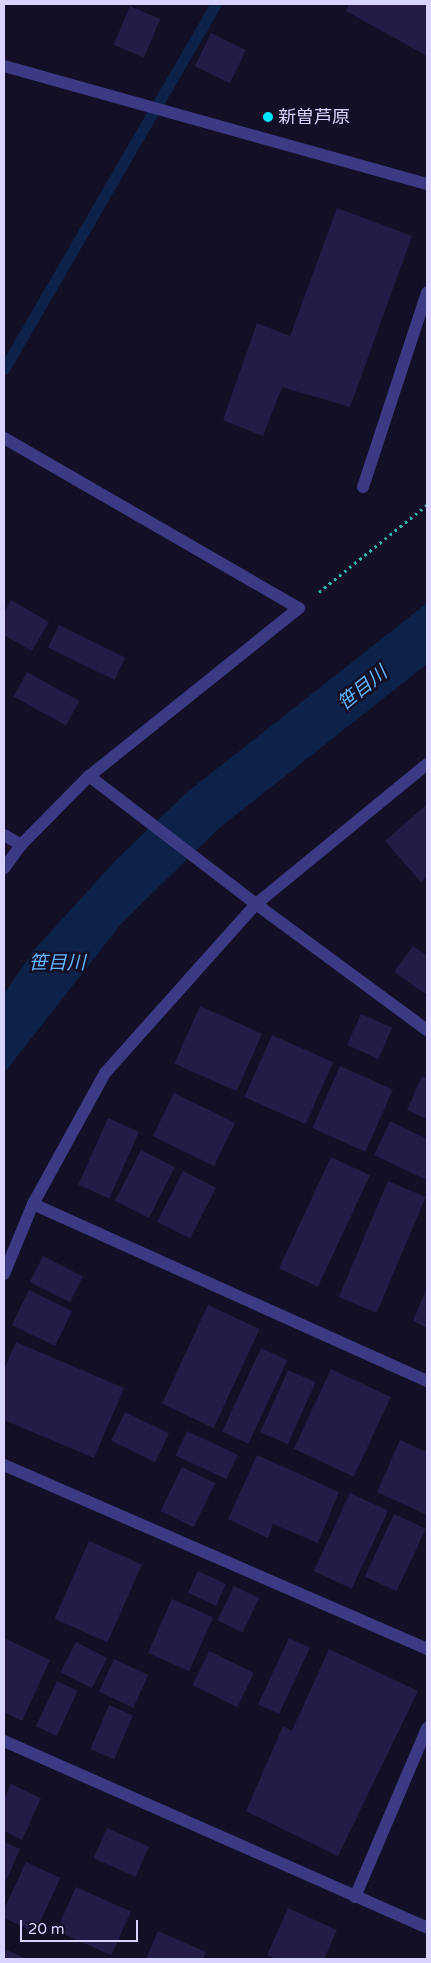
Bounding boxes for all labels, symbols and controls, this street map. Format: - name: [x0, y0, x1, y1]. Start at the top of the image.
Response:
- place label: 新曽芦原: [278, 106, 350, 128]
- marker: 新曽芦原: [262, 111, 274, 123]
- water label: 笹目川: [334, 662, 392, 716]
- water label: 笹目川: [29, 953, 85, 975]
- scale bar: [22, 1910, 140, 1942]
- text: 20 m: [28, 1920, 65, 1938]

